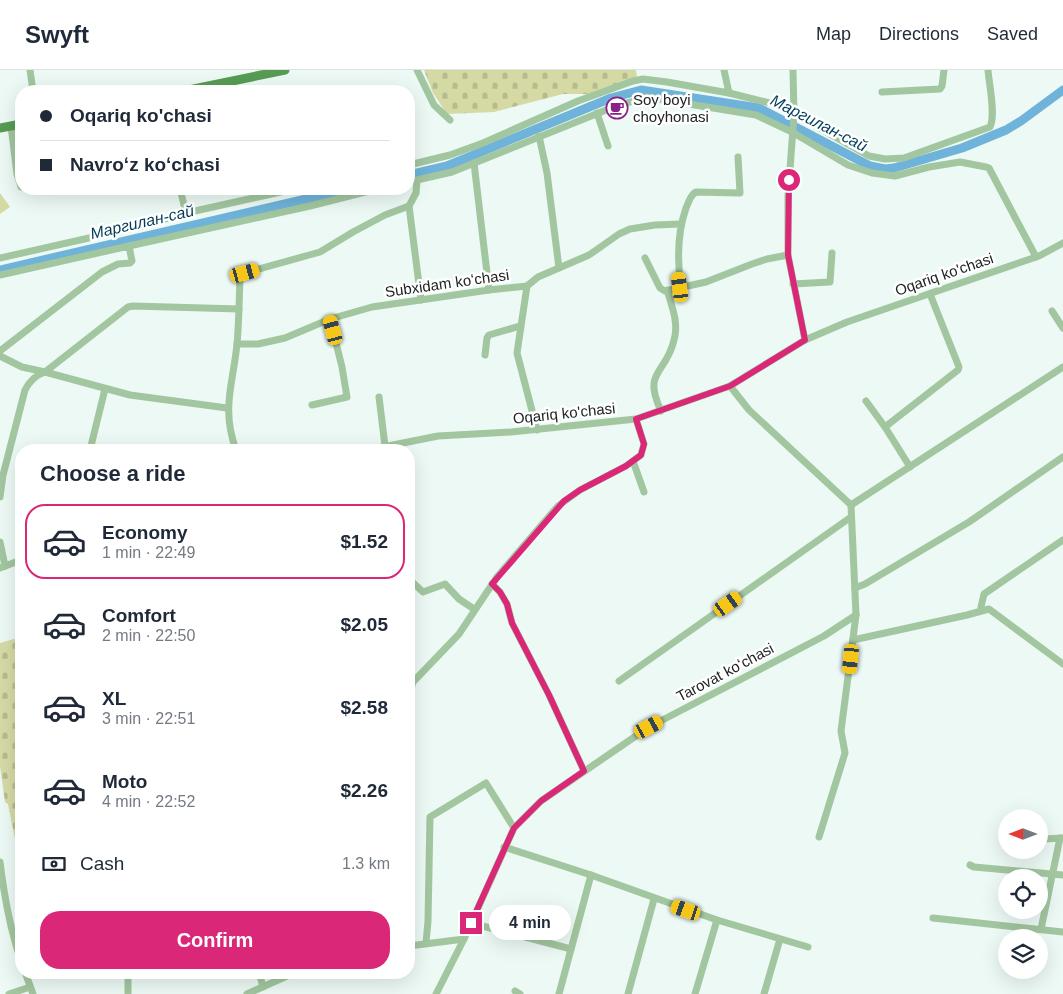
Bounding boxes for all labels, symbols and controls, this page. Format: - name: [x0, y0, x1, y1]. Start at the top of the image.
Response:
- text: Swyft: [25, 21, 89, 48]
- text: Map: [816, 24, 851, 44]
- text: Directions: [879, 24, 959, 44]
- text: Saved: [987, 24, 1038, 44]
- place label: Soy boyi choyhonasi: [633, 91, 709, 125]
- water label: Маргилан-сай: [768, 91, 870, 155]
- cafe icon: Soy boyi choyhonasi: [605, 96, 629, 120]
- text: Oqariq ko'chasi: [70, 105, 212, 126]
- text: Navroʻz koʻchasi: [70, 154, 220, 175]
- route start: [778, 169, 800, 191]
- water label: Маргилан-сай: [88, 202, 196, 242]
- street label: Oqariq ko'chasi: [893, 249, 995, 299]
- car: [228, 262, 261, 284]
- street label: Subxidam koʻchasi: [384, 266, 510, 300]
- car: [670, 271, 689, 303]
- car: [321, 314, 344, 346]
- street label: Oqariq ko'chasi: [512, 399, 616, 427]
- text: Choose a ride: [40, 461, 185, 486]
- icon: car: [42, 519, 87, 564]
- text: Economy: [102, 522, 188, 543]
- text: $1.52: [340, 531, 388, 552]
- text: 1 min · 22:49: [102, 544, 195, 561]
- car: [711, 589, 744, 619]
- icon: car: [42, 602, 87, 647]
- text: Comfort: [102, 605, 176, 626]
- text: $2.05: [340, 614, 388, 635]
- text: 2 min · 22:50: [102, 627, 195, 644]
- street label: Tarovat koʻchasi: [674, 639, 776, 705]
- car: [841, 643, 860, 675]
- icon: car: [42, 685, 87, 730]
- text: XL: [102, 688, 126, 709]
- text: $2.58: [340, 697, 388, 718]
- text: 3 min · 22:51: [102, 710, 195, 727]
- car: [632, 713, 665, 741]
- icon: car: [42, 768, 87, 813]
- text: Moto: [102, 771, 147, 792]
- text: $2.26: [340, 780, 388, 801]
- text: 4 min · 22:52: [102, 793, 195, 810]
- north arrow: [998, 809, 1048, 859]
- map controls: [998, 809, 1048, 979]
- icon: cash: [40, 850, 68, 878]
- text: Cash: [80, 853, 124, 874]
- text: 1.3 km: [342, 855, 390, 872]
- button: locate: [998, 869, 1048, 919]
- car: [669, 898, 702, 922]
- callout: 4 min: [488, 906, 571, 940]
- button: Confirm: [40, 911, 390, 969]
- route end: [460, 912, 482, 934]
- text: 4 min: [509, 914, 551, 931]
- button: layers: [998, 929, 1048, 979]

